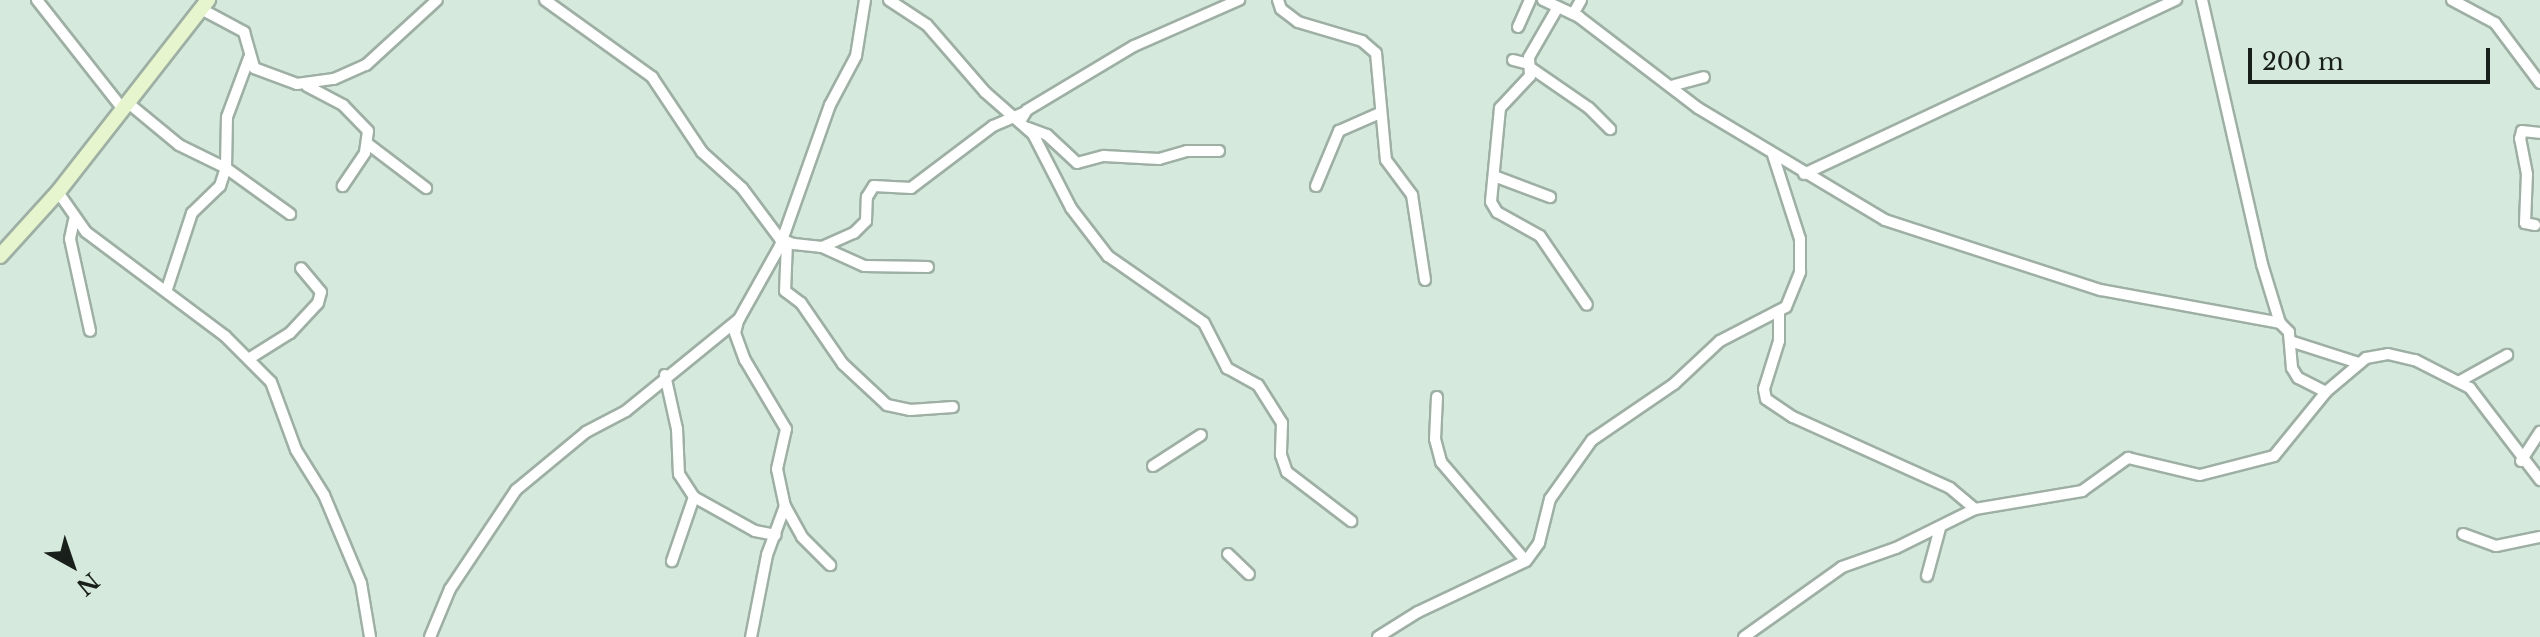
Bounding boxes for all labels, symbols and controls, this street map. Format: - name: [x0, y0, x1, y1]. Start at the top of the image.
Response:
- scale bar: [2252, 32, 2494, 82]
- text: 200 m: [2262, 47, 2344, 76]
- north arrow: [32, 525, 112, 605]
- text: N: [71, 567, 104, 601]

